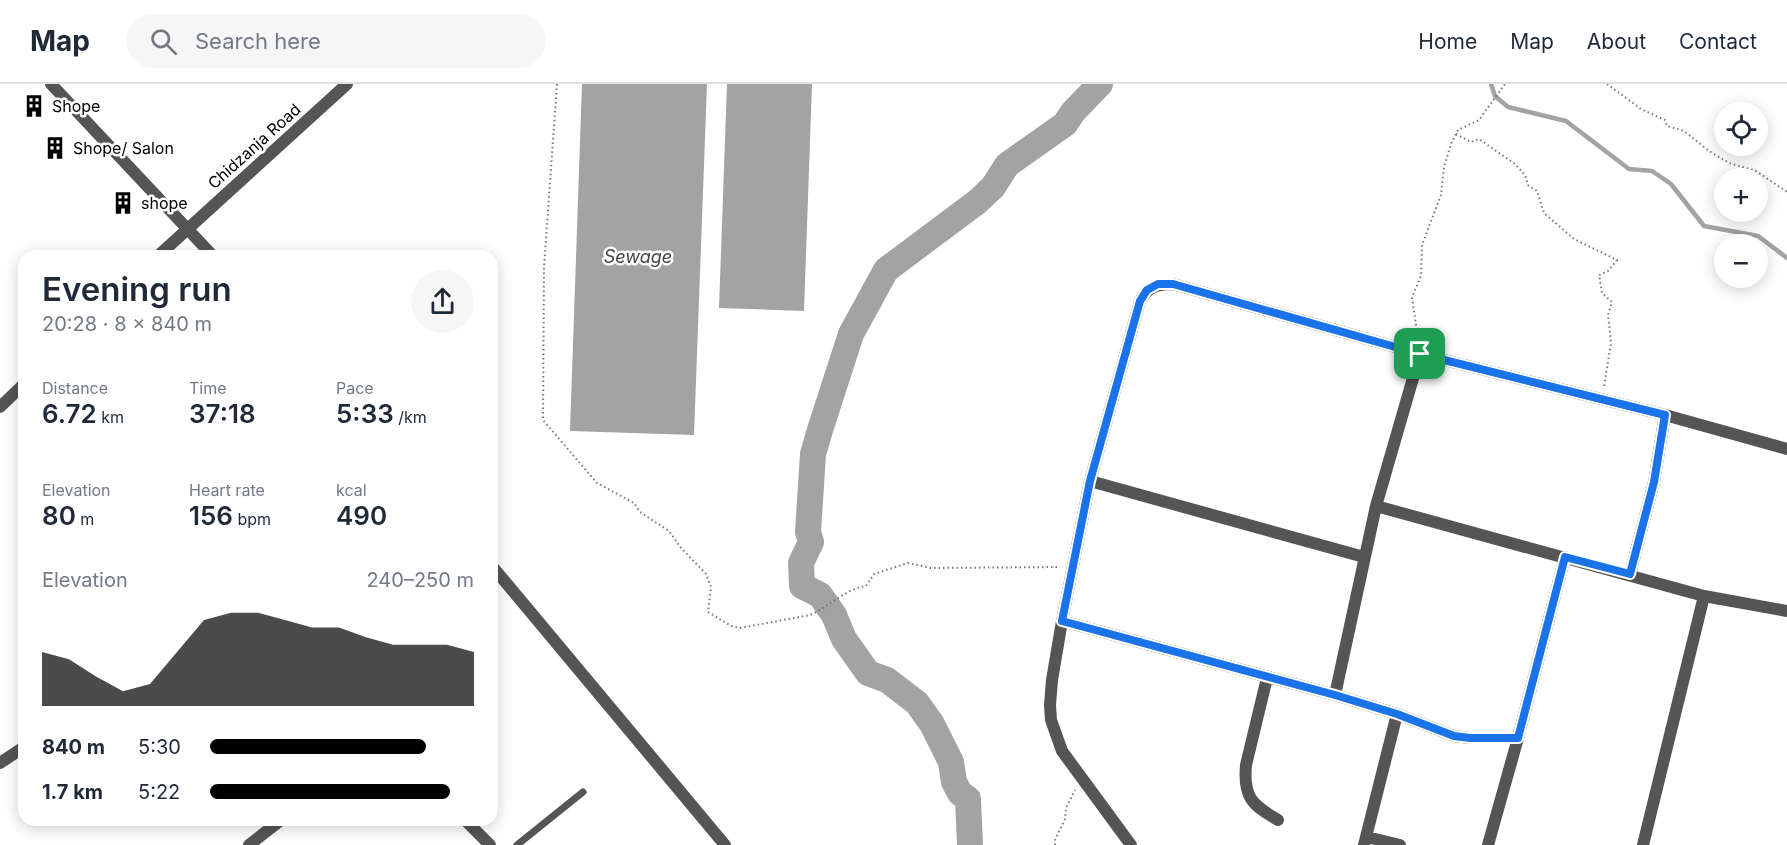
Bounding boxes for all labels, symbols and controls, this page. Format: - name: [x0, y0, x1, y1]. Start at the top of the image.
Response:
- search box: [126, 14, 546, 68]
- text: Map: [30, 24, 90, 58]
- icon: search: [147, 25, 180, 58]
- text: Search here: [195, 28, 321, 54]
- text: Home: [1418, 29, 1477, 54]
- text: Map: [1510, 29, 1554, 54]
- text: About: [1587, 29, 1646, 54]
- text: Contact: [1679, 29, 1757, 54]
- building icon: Shope: [21, 93, 47, 119]
- place label: Shope: [52, 96, 100, 116]
- street label: Chidzanja Road: [203, 99, 305, 193]
- map controls: [1714, 102, 1768, 288]
- button: locate: [1714, 102, 1768, 156]
- building icon: Shope/ Salon: [42, 135, 68, 161]
- place label: Shope/ Salon: [73, 138, 174, 158]
- button: +: [1714, 168, 1768, 222]
- building icon: shope: [110, 190, 136, 216]
- place label: shope: [141, 193, 188, 213]
- button: −: [1714, 234, 1768, 288]
- water label: Sewage: [604, 246, 672, 267]
- text: Evening run: [42, 269, 232, 309]
- button: share: [411, 270, 474, 333]
- text: 20:28 · 8 × 840 m: [42, 312, 212, 336]
- pin: [1394, 328, 1445, 379]
- icon: arrive: [1403, 337, 1436, 370]
- text: Distance: [42, 378, 108, 398]
- text: Time: [189, 378, 227, 398]
- text: Pace: [336, 378, 374, 398]
- text: 6.72: [42, 398, 97, 429]
- text: 37:18: [189, 398, 256, 429]
- text: 5:33: [336, 398, 394, 429]
- text: km: [97, 407, 124, 427]
- text: /km: [394, 407, 427, 427]
- text: Elevation: [42, 480, 111, 500]
- text: Heart rate: [189, 480, 265, 500]
- text: kcal: [336, 480, 367, 500]
- text: 80: [42, 500, 76, 531]
- text: 156: [189, 500, 233, 531]
- text: 490: [336, 500, 387, 531]
- text: m: [76, 509, 94, 529]
- text: bpm: [233, 509, 271, 529]
- text: Elevation: [42, 568, 128, 592]
- text: 240–250 m: [366, 568, 474, 592]
- text: 840 m: [42, 735, 105, 759]
- text: 5:30: [138, 735, 181, 759]
- text: 1.7 km: [42, 780, 103, 804]
- text: 5:22: [138, 780, 180, 804]

